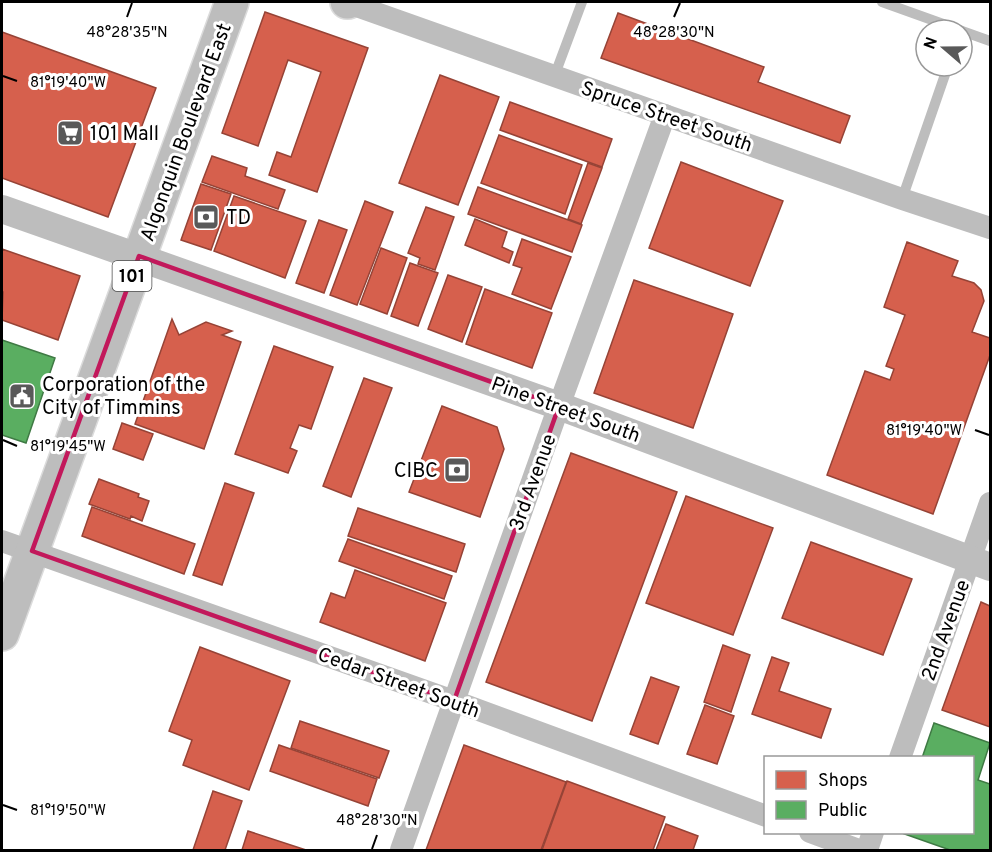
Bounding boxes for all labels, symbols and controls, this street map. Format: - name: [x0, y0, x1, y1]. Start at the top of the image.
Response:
- north arrow: [914, 18, 974, 78]
- street label: Algonquin Boulevard East: [135, 20, 239, 245]
- text: 48°28'35"N: [86, 24, 168, 43]
- text: 48°28'30"N: [633, 24, 715, 43]
- text: N: [920, 35, 943, 52]
- text: 81°19'40"W: [30, 74, 106, 93]
- street label: Spruce Street South: [577, 76, 756, 159]
- supermarket icon: 101 Mall: [55, 118, 85, 148]
- place label: 101 Mall: [90, 122, 159, 148]
- bank icon: TD: [191, 202, 221, 232]
- place label: TD: [226, 206, 251, 232]
- road number: 101: [112, 261, 152, 291]
- street label: Pine Street South: [487, 372, 643, 450]
- place label: Corporation of the City of Timmins: [42, 373, 205, 422]
- public building icon: Corporation of the City of Timmins: [7, 381, 37, 411]
- text: 81°19'40"W: [886, 422, 962, 441]
- street label: 3rd Avenue: [504, 431, 563, 535]
- text: 81°19'45"W: [30, 438, 106, 457]
- bank icon: CIBC: [442, 455, 472, 485]
- place label: CIBC: [394, 459, 438, 485]
- street label: 2nd Avenue: [917, 577, 977, 685]
- street label: Cedar Street South: [314, 642, 483, 725]
- legend: [764, 756, 974, 834]
- text: Shops: [818, 770, 868, 793]
- text: Public: [818, 800, 868, 823]
- text: 81°19'50"W: [30, 802, 106, 821]
- text: 48°28'30"N: [336, 812, 418, 831]

